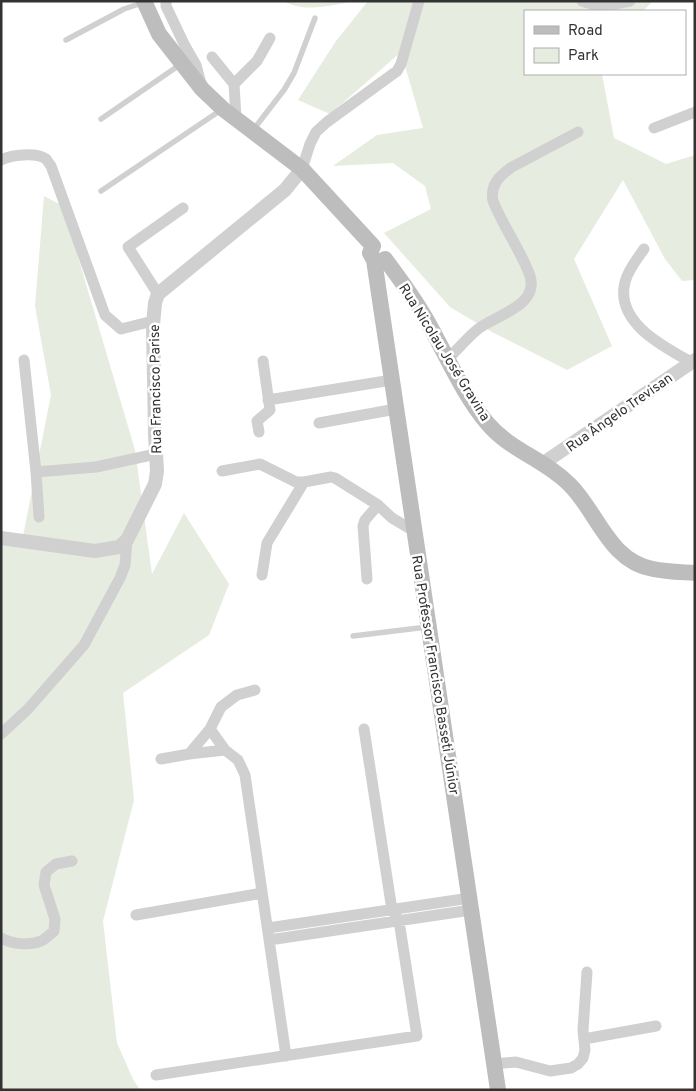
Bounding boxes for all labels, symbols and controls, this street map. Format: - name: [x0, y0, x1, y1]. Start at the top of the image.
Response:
- legend: [524, 10, 686, 75]
- text: Road: [568, 22, 603, 41]
- text: Park: [568, 47, 599, 66]
- street label: Rua Nicolau José Gravina: [394, 281, 493, 425]
- street label: Rua Francisco Parise: [147, 324, 166, 454]
- street label: Rua Ângelo Trevisan: [563, 369, 676, 456]
- street label: Rua Professor Francisco Basseti Júnior: [407, 554, 462, 797]

